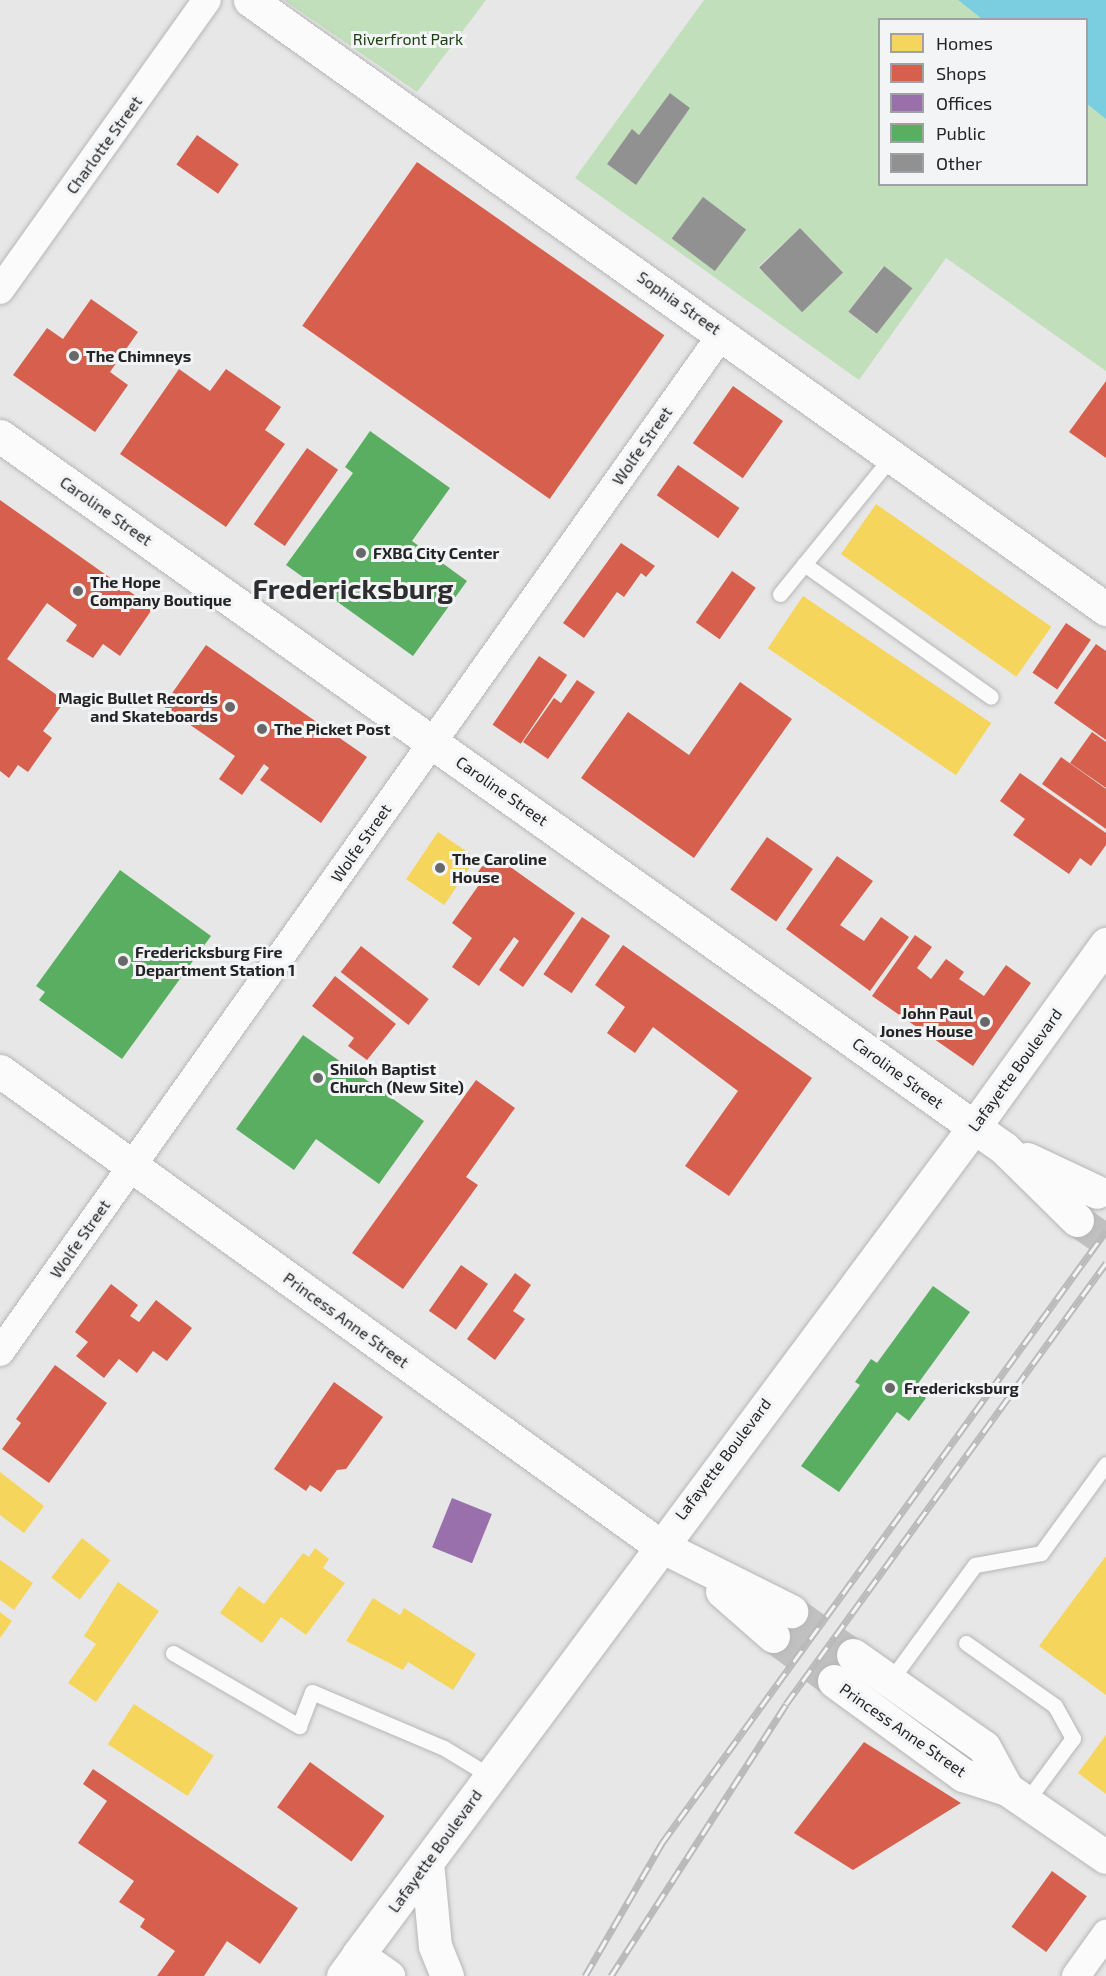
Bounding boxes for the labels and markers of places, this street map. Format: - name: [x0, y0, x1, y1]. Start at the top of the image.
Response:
- place label: The Chimneys: [86, 346, 191, 366]
- marker: The Chimneys: [67, 349, 81, 363]
- place label: FXBG City Center: [373, 543, 500, 563]
- marker: FXBG City Center: [354, 546, 368, 560]
- place label: The Hope Company Boutique: [90, 572, 232, 610]
- marker: The Hope Company Boutique: [71, 584, 85, 598]
- place label: Magic Bullet Records and Skateboards: [58, 688, 218, 726]
- marker: Magic Bullet Records and Skateboards: [223, 700, 237, 714]
- place label: The Picket Post: [274, 719, 390, 739]
- marker: The Picket Post: [255, 722, 269, 736]
- place label: The Caroline House: [452, 849, 547, 887]
- marker: The Caroline House: [433, 861, 447, 875]
- place label: Fredericksburg Fire Department Station 1: [135, 942, 295, 980]
- marker: Fredericksburg Fire Department Station 1: [116, 954, 130, 968]
- place label: John Paul Jones House: [880, 1003, 973, 1041]
- marker: John Paul Jones House: [978, 1015, 992, 1029]
- place label: Shiloh Baptist Church (New Site): [330, 1059, 464, 1097]
- marker: Shiloh Baptist Church (New Site): [311, 1071, 325, 1085]
- place label: Fredericksburg: [904, 1378, 1019, 1398]
- marker: Fredericksburg: [881, 1379, 899, 1397]

